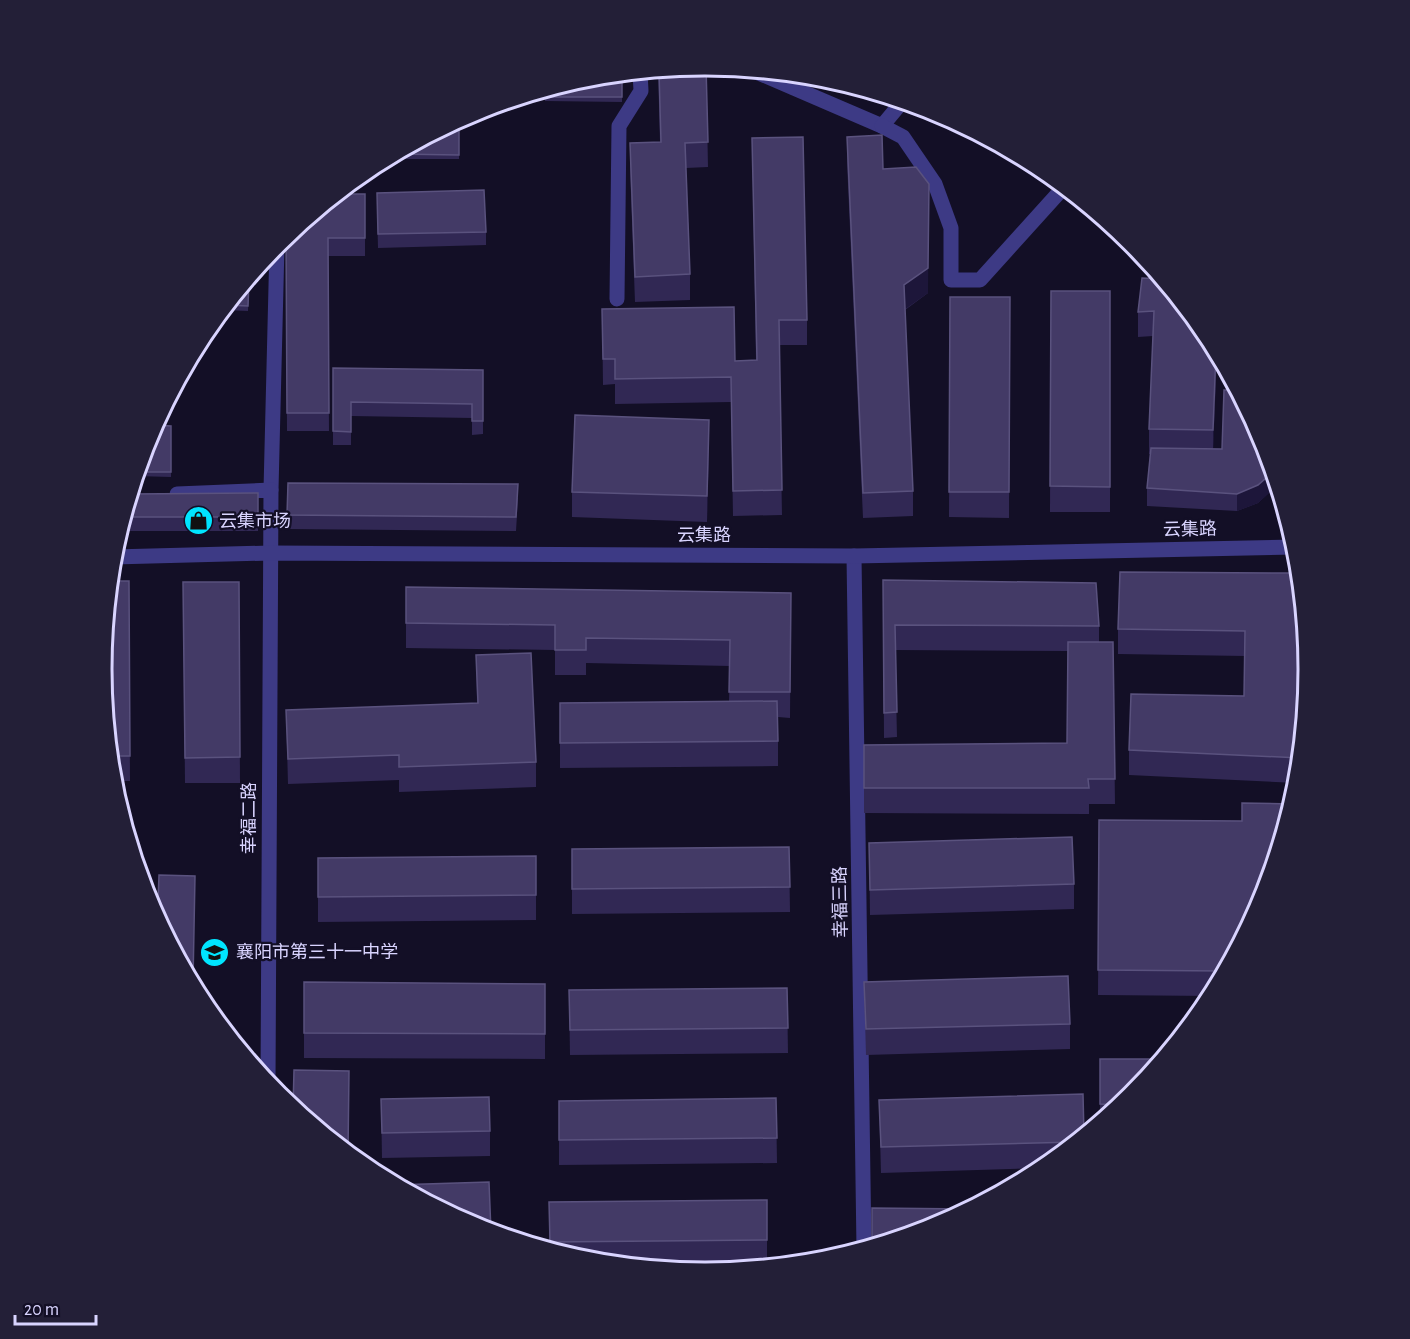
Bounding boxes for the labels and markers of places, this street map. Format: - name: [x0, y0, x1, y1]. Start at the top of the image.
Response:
- shop icon: 云集市场: [182, 505, 214, 537]
- place label: 云集市场: [219, 511, 291, 531]
- school or university icon: 襄阳市第三十一中学: [199, 936, 231, 968]
- place label: 襄阳市第三十一中学: [236, 942, 398, 962]

